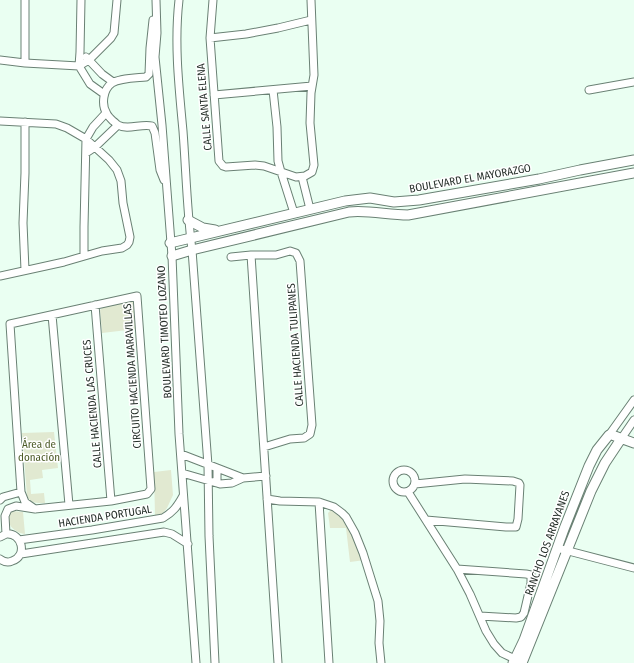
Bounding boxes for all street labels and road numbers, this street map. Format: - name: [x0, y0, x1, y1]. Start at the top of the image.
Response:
- street label: CALLE SANTA ELENA: [194, 63, 215, 151]
- street label: BOULEVARD EL MAYORAZGO: [408, 161, 532, 196]
- street label: BOULEVARD TIMOTEO LOZANO: [155, 265, 174, 399]
- street label: CALLE HACIENDA TULIPANES: [285, 282, 306, 407]
- street label: CIRCUITO HACIENDA MARAVILLAS: [121, 302, 144, 449]
- street label: CALLE HACIENDA LAS CRUCES: [80, 339, 105, 469]
- street label: RANCHO LOS ARRAYANES: [522, 489, 573, 597]
- street label: HACIENDA PORTUGAL: [58, 503, 153, 530]

